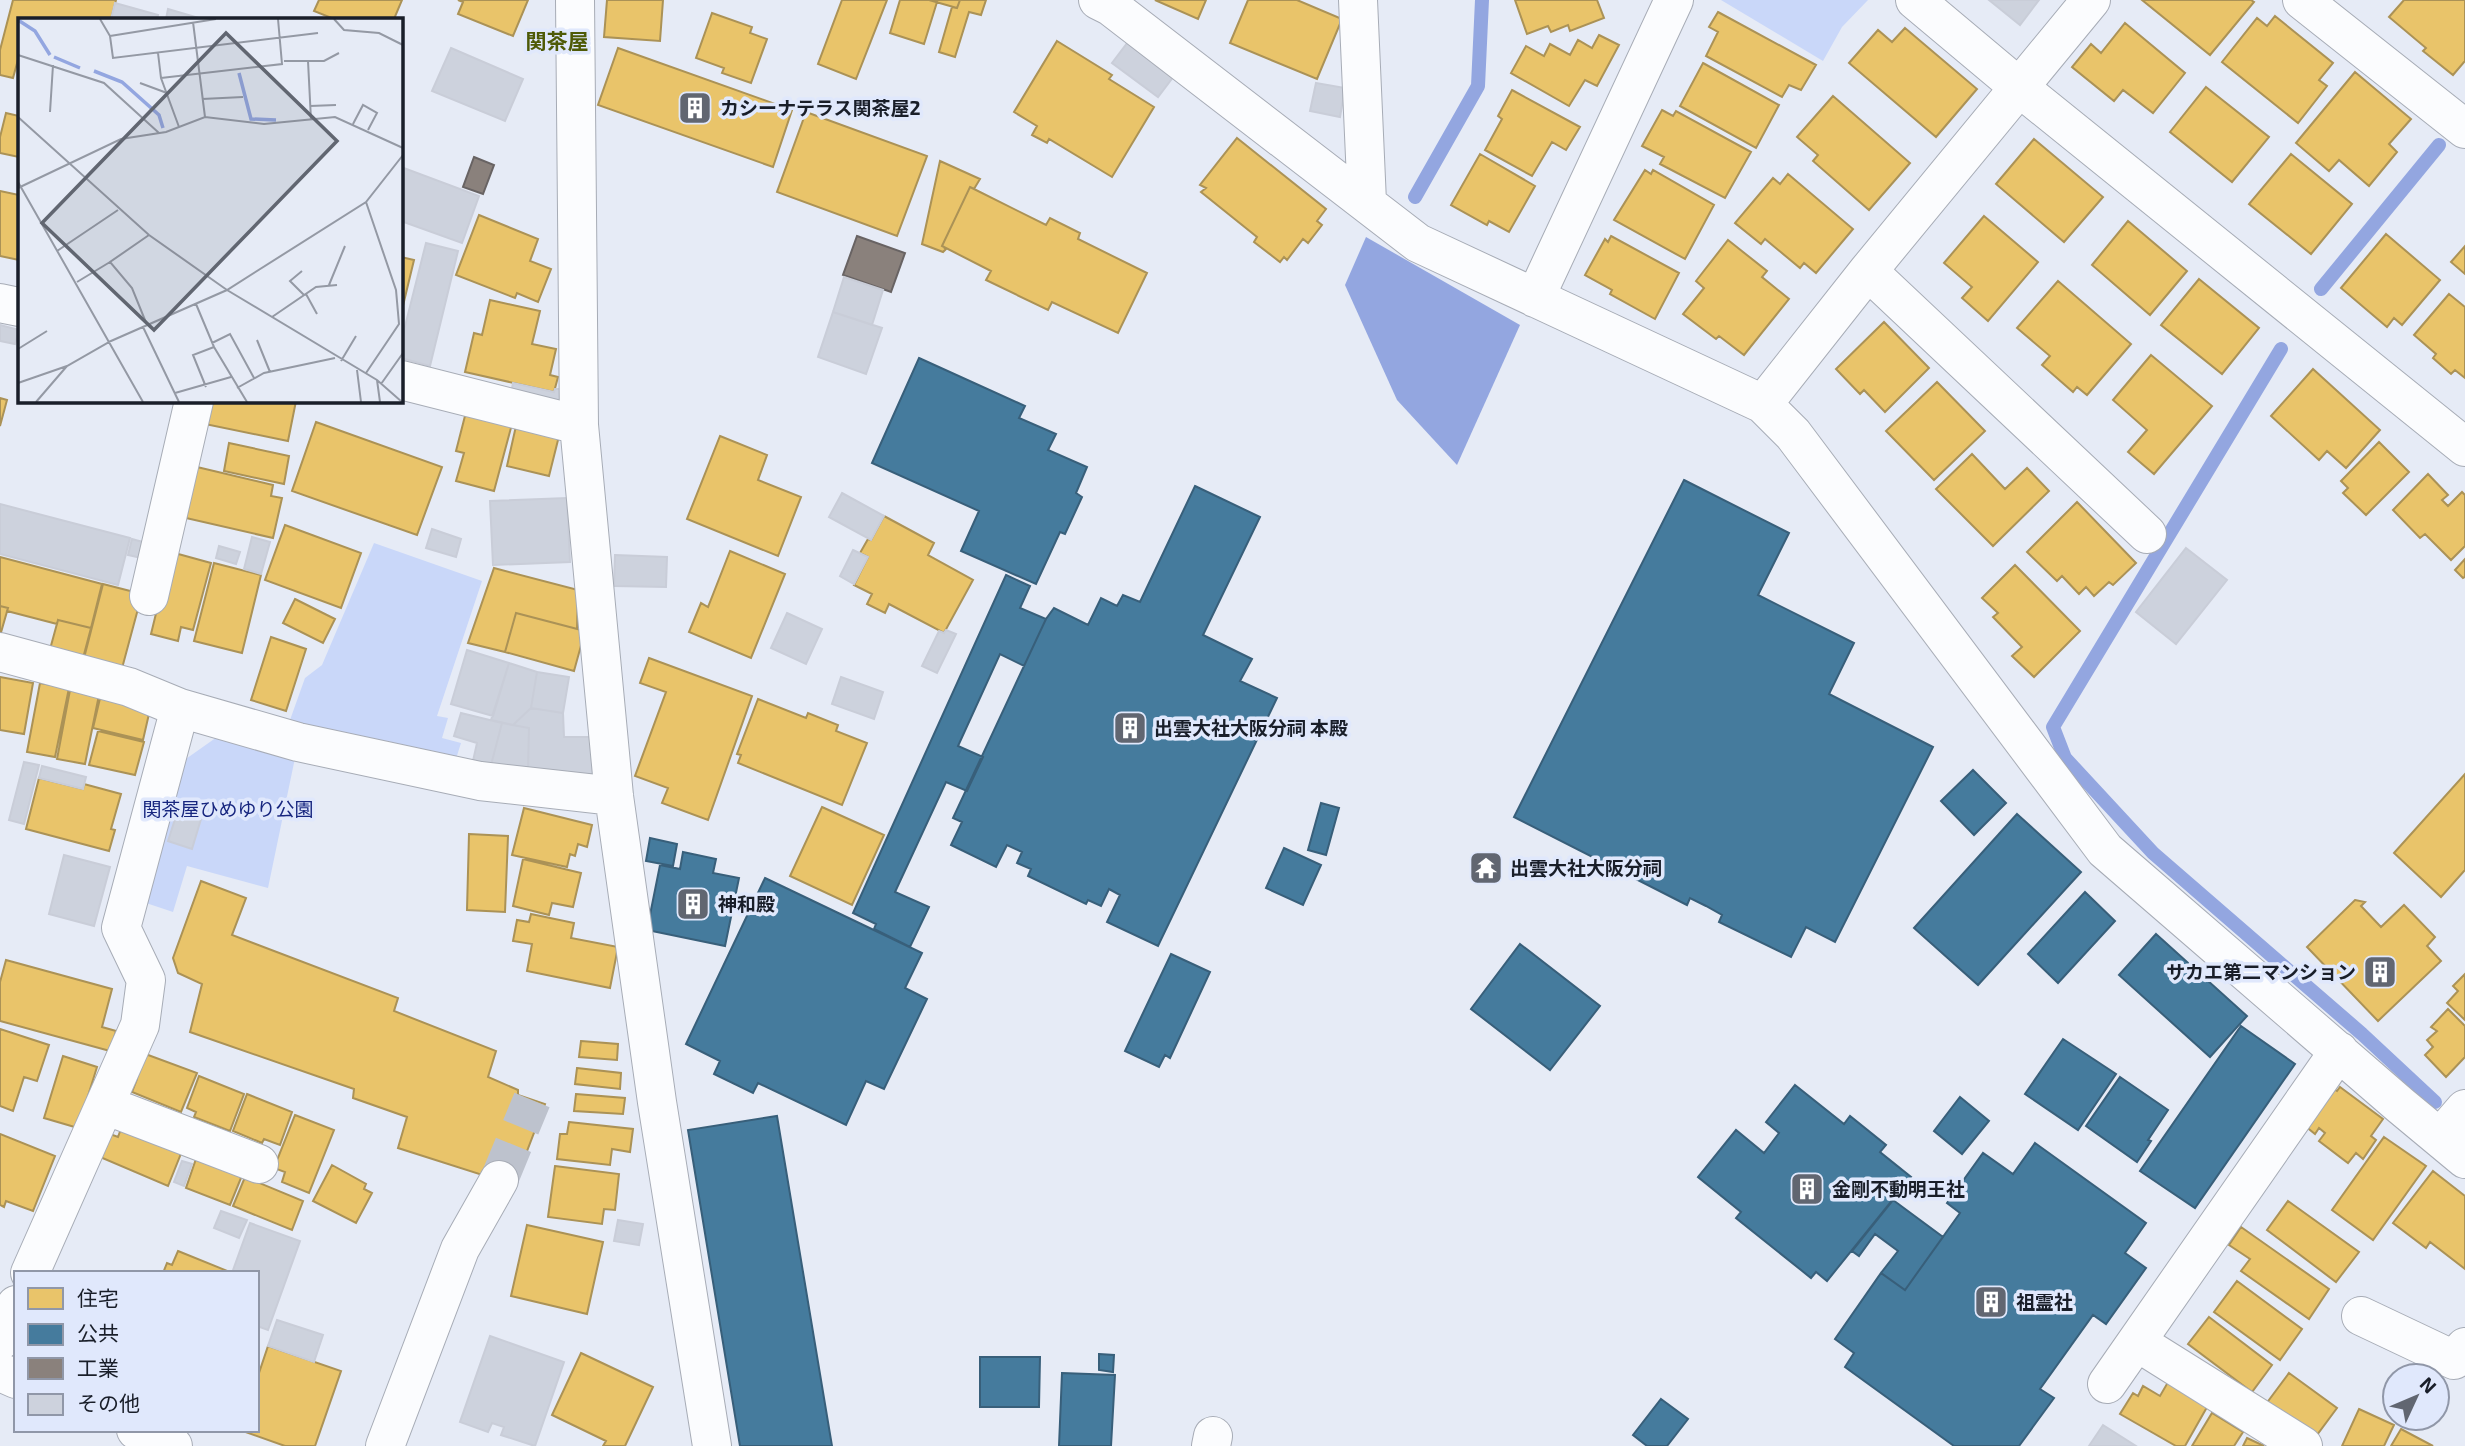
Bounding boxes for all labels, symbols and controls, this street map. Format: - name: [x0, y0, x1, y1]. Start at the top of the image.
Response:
- inset map: [18, 18, 402, 402]
- district label: 関茶屋: [526, 28, 589, 53]
- building icon: カシーナテラス関茶屋2: [676, 89, 714, 127]
- place label: カシーナテラス関茶屋2: [720, 96, 921, 119]
- building icon: 出雲大社大阪分祠 本殿: [1111, 709, 1149, 747]
- place label: 出雲大社大阪分祠 本殿: [1154, 716, 1348, 739]
- park label: 関茶屋ひめゆり公園: [142, 797, 314, 820]
- temple icon: 出雲大社大阪分祠: [1467, 849, 1505, 887]
- place label: 出雲大社大阪分祠: [1510, 856, 1662, 879]
- building icon: 神和殿: [674, 885, 712, 923]
- place label: 神和殿: [718, 892, 775, 915]
- building icon: サカエ第二マンション: [2361, 953, 2399, 991]
- place label: サカエ第二マンション: [2166, 960, 2356, 983]
- building icon: 金剛不動明王社: [1788, 1170, 1826, 1208]
- place label: 金剛不動明王社: [1832, 1177, 1965, 1200]
- legend: [14, 1271, 259, 1432]
- building icon: 祖霊社: [1972, 1283, 2010, 1321]
- text: 住宅: [77, 1285, 119, 1310]
- place label: 祖霊社: [2016, 1290, 2073, 1313]
- text: 公共: [77, 1320, 119, 1345]
- text: 工業: [77, 1355, 119, 1380]
- north arrow: [2381, 1362, 2451, 1432]
- text: N: [2416, 1372, 2442, 1398]
- text: その他: [77, 1390, 140, 1415]

